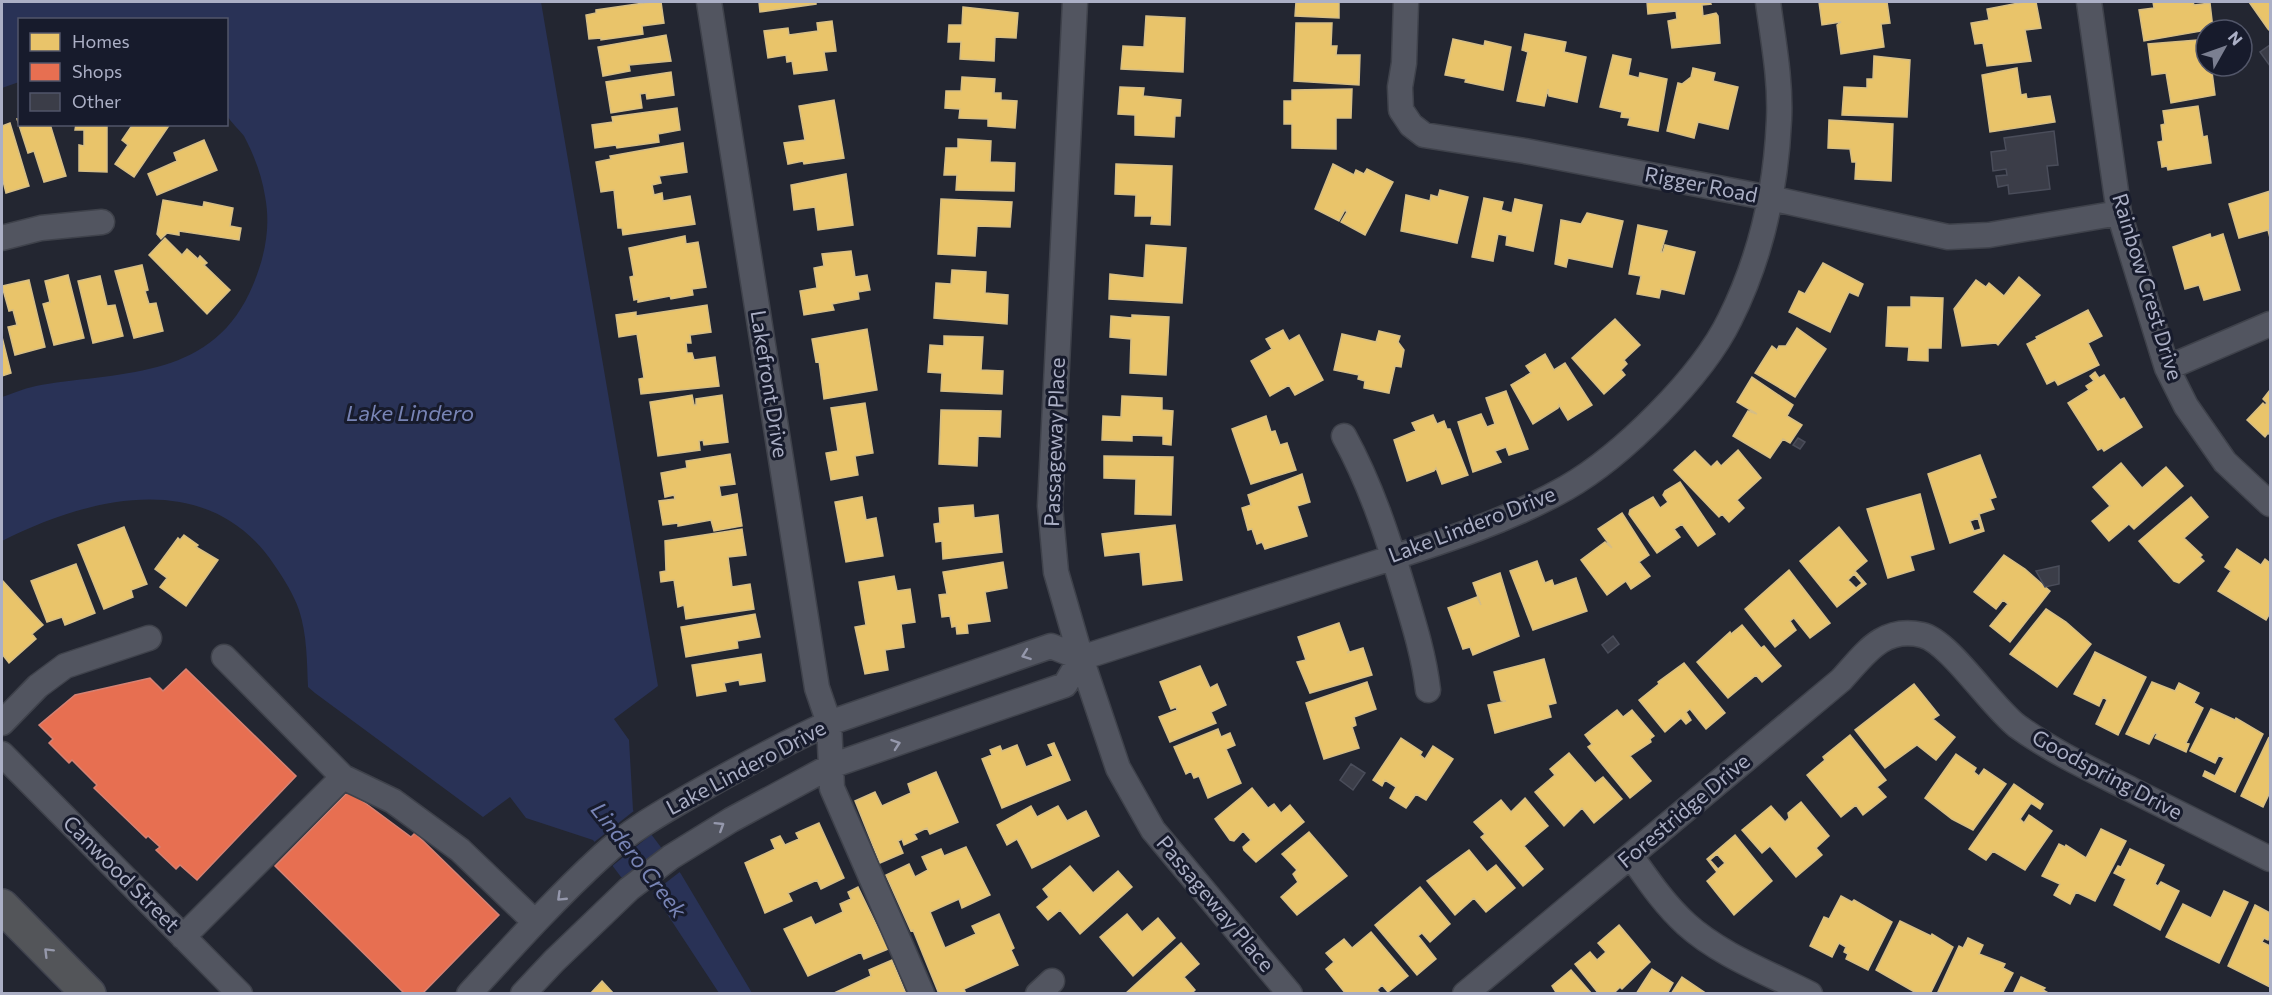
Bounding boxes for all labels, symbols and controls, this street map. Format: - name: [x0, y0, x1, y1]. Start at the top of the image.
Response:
- legend: [18, 18, 228, 126]
- north arrow: [2194, 18, 2254, 78]
- text: N: [2225, 27, 2247, 49]
- text: Homes: [72, 30, 130, 52]
- text: Shops: [72, 60, 122, 82]
- text: Other: [72, 90, 121, 112]
- street label: Rigger Road: [1643, 160, 1760, 207]
- street label: Rainbow Crest Drive: [2108, 190, 2189, 383]
- street label: Lakefront Drive: [746, 308, 794, 459]
- street label: Passageway Place: [1038, 357, 1069, 527]
- water label: Lake Lindero: [346, 399, 474, 426]
- street label: Lake Lindero Drive: [1384, 480, 1559, 567]
- one-way arrow: [1021, 647, 1032, 660]
- street label: Lake Lindero Drive: [661, 714, 829, 819]
- street label: Goodspring Drive: [2028, 724, 2187, 824]
- one-way arrow: [890, 738, 901, 751]
- street label: Forestridge Drive: [1612, 747, 1754, 872]
- water label: Lindero Creek: [586, 796, 694, 924]
- street label: Canwood Street: [59, 810, 185, 936]
- one-way arrow: [714, 822, 724, 834]
- street label: Passageway Place: [1152, 830, 1280, 976]
- one-way arrow: [558, 889, 569, 900]
- one-way arrow: [44, 949, 55, 960]

